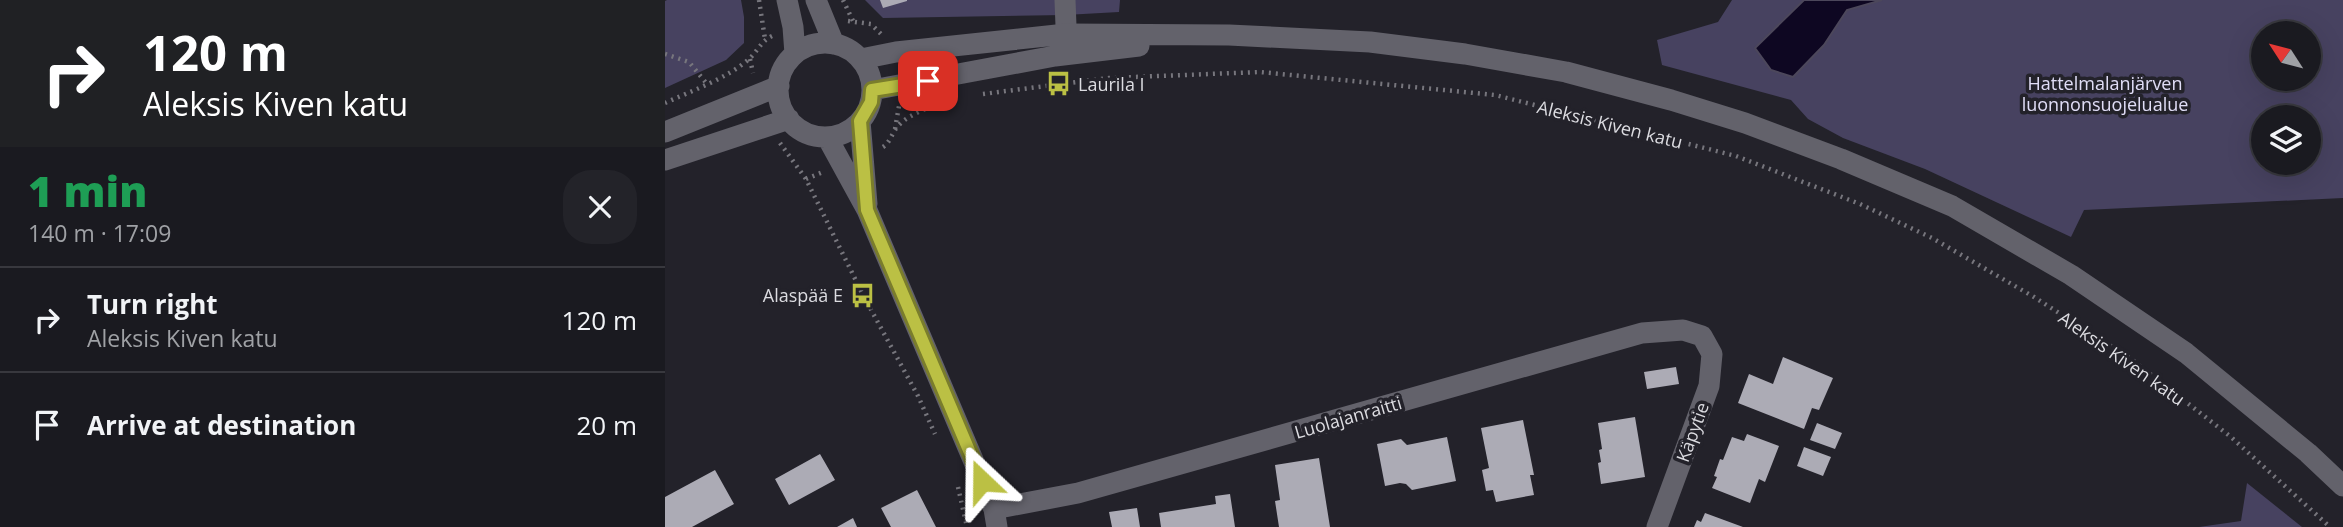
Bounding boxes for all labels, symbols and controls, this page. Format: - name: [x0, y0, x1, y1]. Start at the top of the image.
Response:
- text: 120 m: [143, 19, 288, 85]
- north arrow: [2251, 21, 2321, 91]
- map controls: [2251, 21, 2321, 175]
- icon: right: [28, 28, 119, 119]
- pin: [898, 51, 958, 111]
- icon: arrive: [909, 62, 947, 100]
- bus stop icon: Laurila I: [1044, 70, 1072, 98]
- park label: Hattelmalanjärven luonnonsuojelualue: [2022, 71, 2188, 116]
- place label: Laurila I: [1078, 72, 1145, 96]
- text: Aleksis Kiven katu: [143, 82, 408, 125]
- street label: Aleksis Kiven katu: [1535, 94, 1685, 154]
- button: layers: [2251, 105, 2321, 175]
- text: 1 min: [28, 162, 147, 219]
- button: close: [563, 170, 637, 244]
- text: 140 m · 17:09: [28, 217, 171, 249]
- bus stop icon: Alaspää E: [849, 281, 877, 309]
- place label: Alaspää E: [763, 283, 843, 307]
- text: Turn right: [87, 286, 218, 322]
- icon: right: [28, 301, 66, 339]
- text: 120 m: [562, 302, 637, 338]
- street label: Aleksis Kiven katu: [2054, 305, 2190, 411]
- text: Aleksis Kiven katu: [87, 322, 278, 354]
- street label: Luolajanraitti: [1292, 390, 1404, 444]
- street label: Käpytie: [1670, 399, 1714, 465]
- icon: arrive: [28, 406, 66, 444]
- text: Arrive at destination: [87, 407, 356, 443]
- text: 20 m: [576, 407, 637, 443]
- position arrow: [945, 444, 1019, 518]

